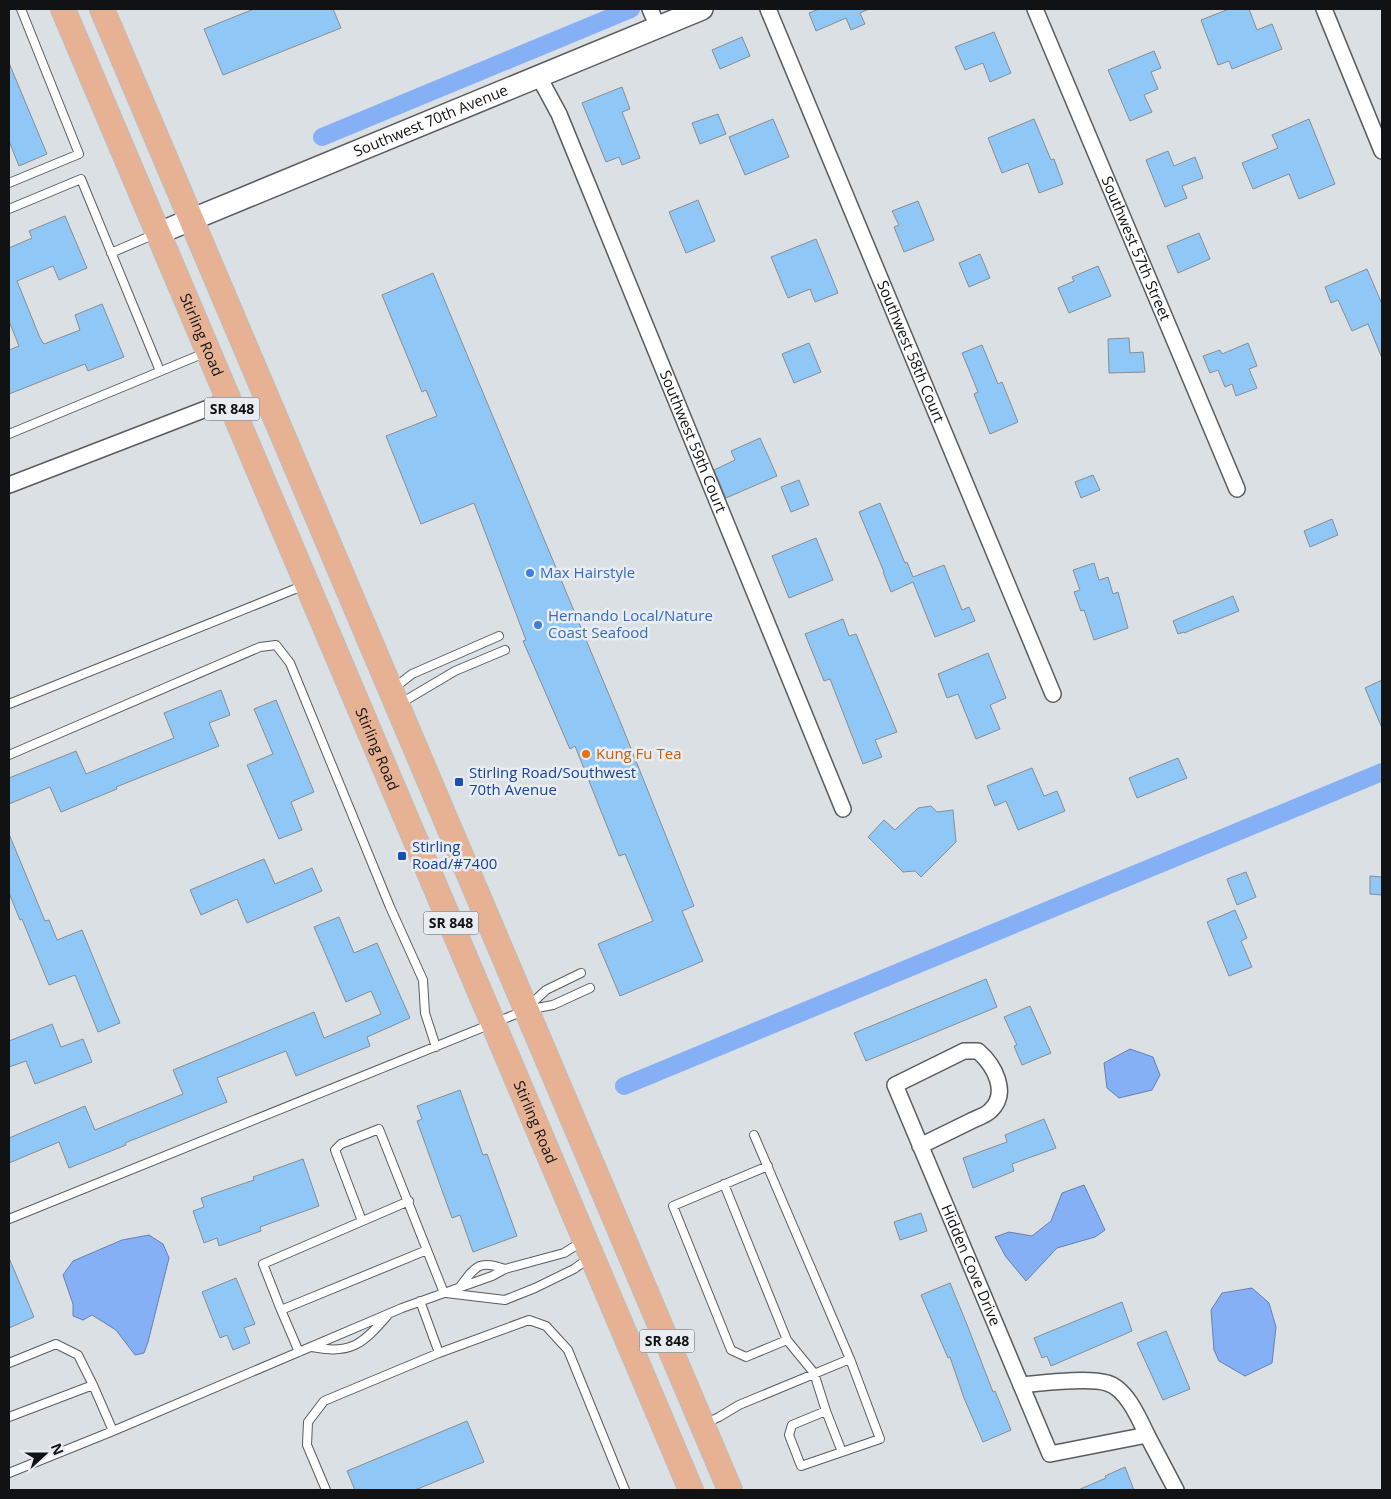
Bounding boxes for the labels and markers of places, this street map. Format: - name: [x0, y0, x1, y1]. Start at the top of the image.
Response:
- place label: Max Hairstyle: [540, 562, 635, 582]
- marker: Max Hairstyle: [524, 567, 536, 579]
- place label: Hernando Local/Nature Coast Seafood: [548, 605, 713, 642]
- marker: Hernando Local/Nature Coast Seafood: [532, 619, 544, 631]
- place label: Kung Fu Tea: [596, 743, 681, 763]
- marker: Kung Fu Tea: [580, 748, 592, 760]
- place label: Stirling Road/Southwest 70th Avenue: [469, 762, 636, 799]
- marker: Stirling Road/Southwest 70th Avenue: [453, 776, 465, 788]
- place label: Stirling Road/#7400: [412, 836, 497, 873]
- marker: Stirling Road/#7400: [396, 850, 408, 862]

